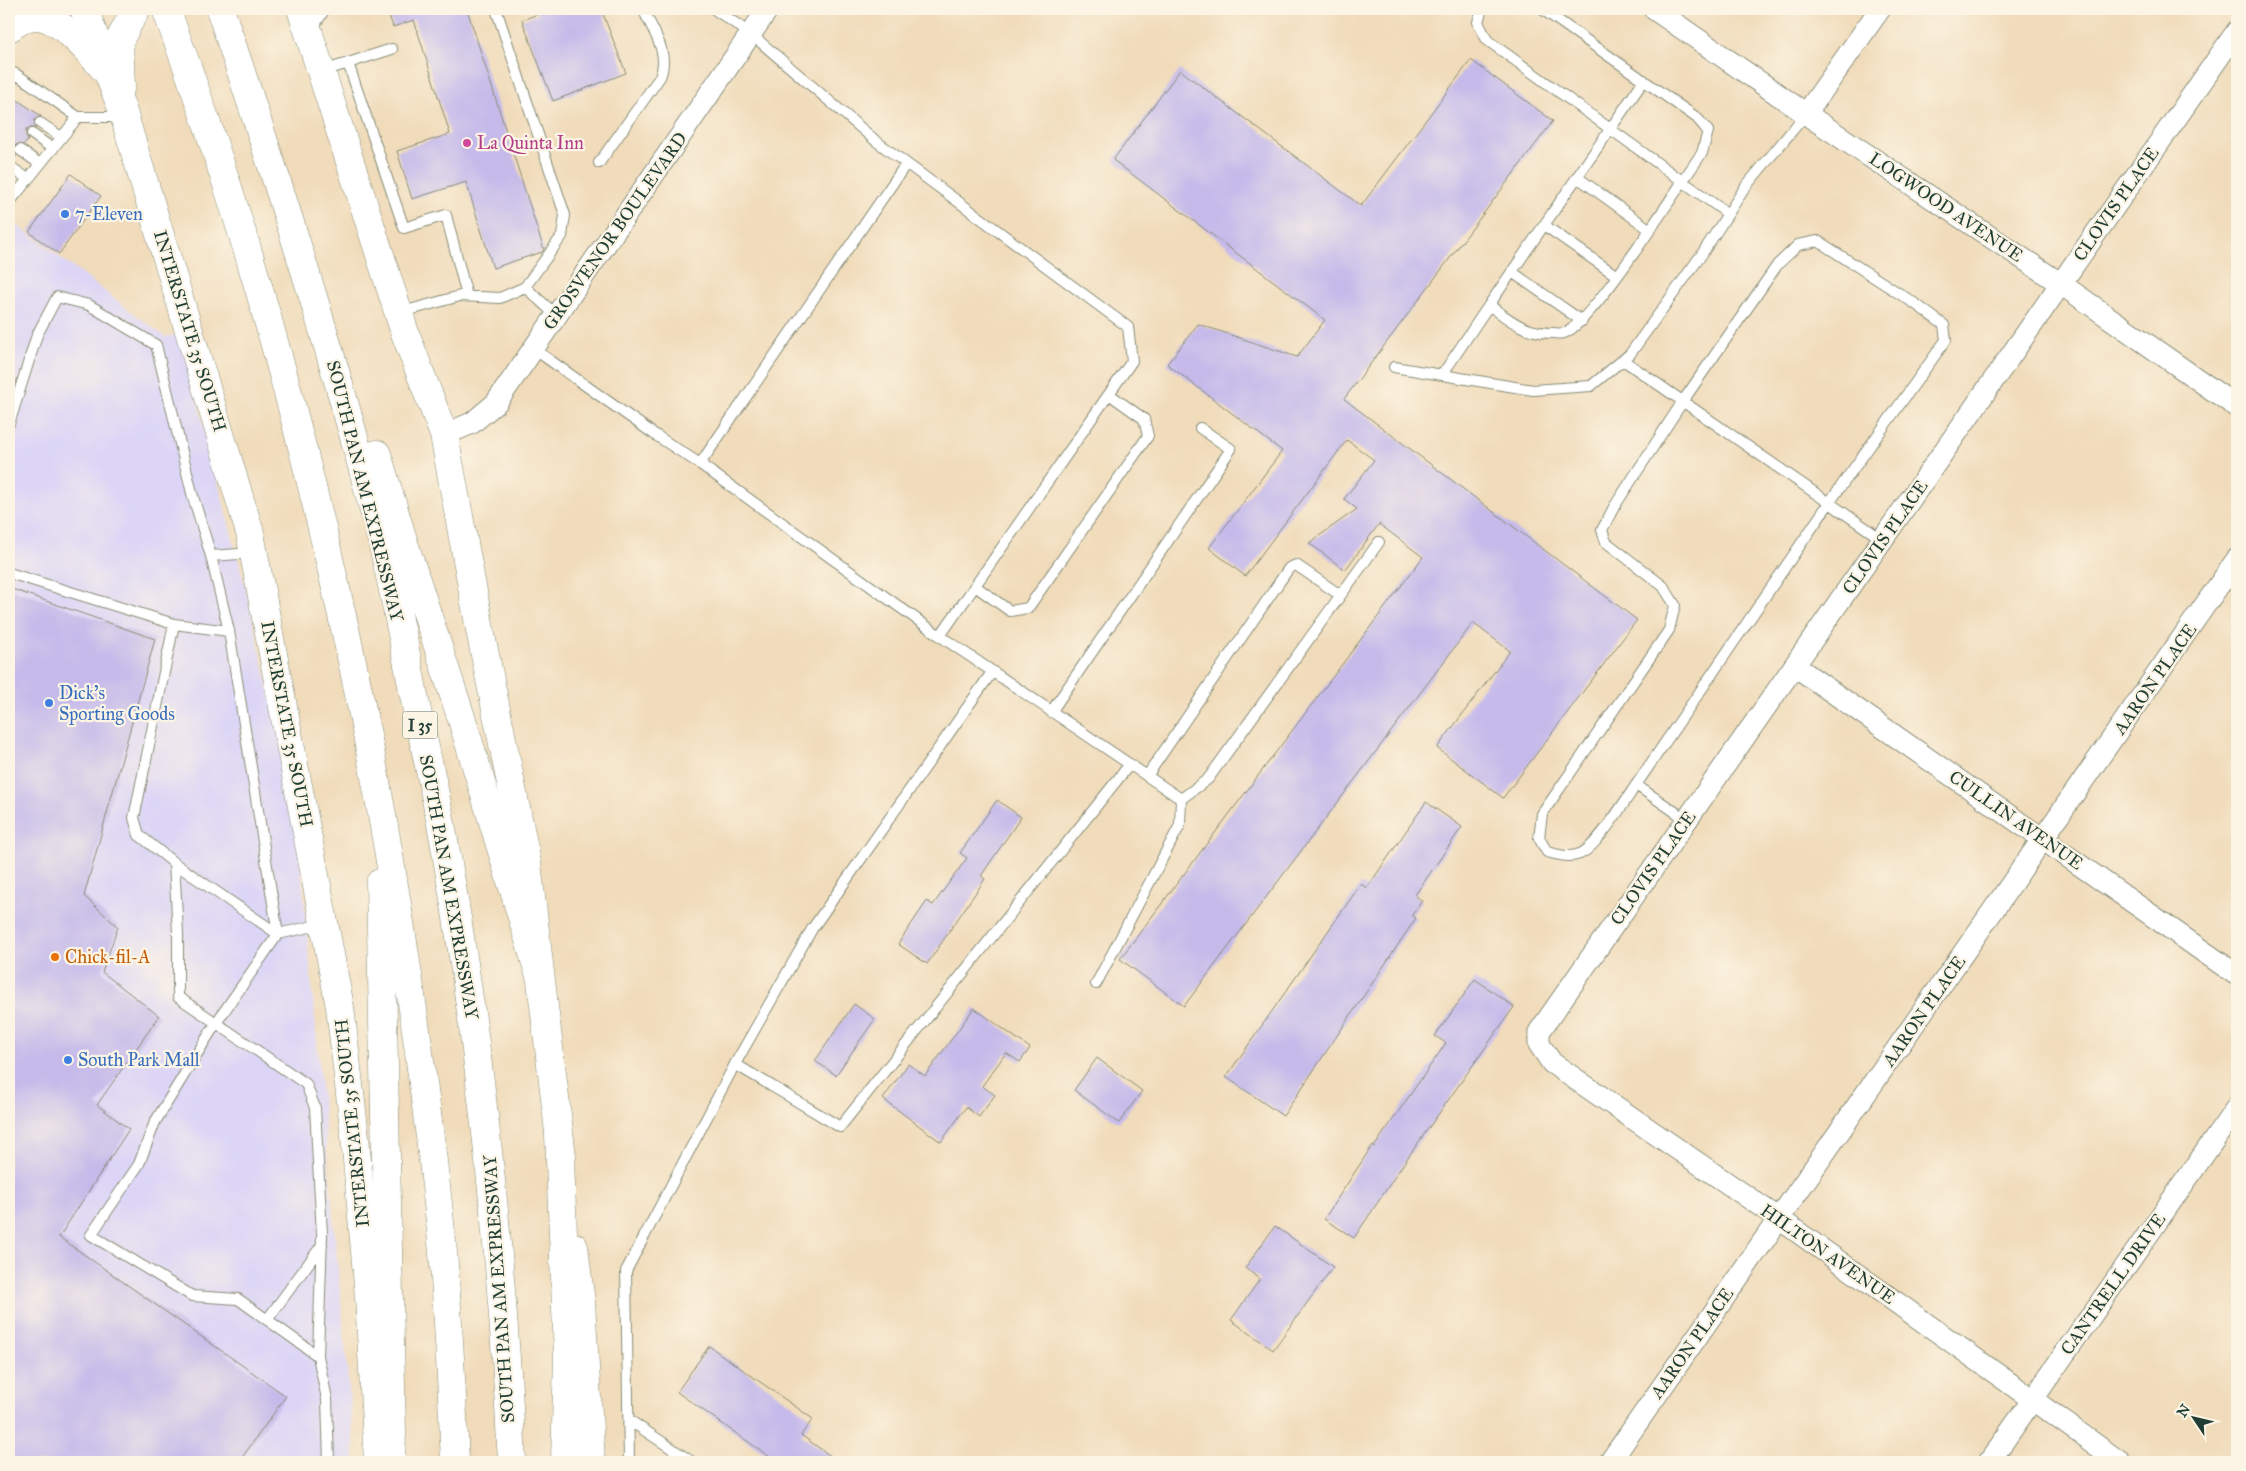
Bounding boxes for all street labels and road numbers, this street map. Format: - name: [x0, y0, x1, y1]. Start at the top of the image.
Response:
- street label: GROSVENOR BOULEVARD: [538, 128, 692, 334]
- street label: CLOVIS PLACE: [2068, 143, 2164, 265]
- street label: LOGWOOD AVENUE: [1865, 147, 2027, 267]
- street label: INTERSTATE 35 SOUTH: [149, 228, 231, 434]
- street label: SOUTH PAN AM EXPRESSWAY: [322, 358, 408, 624]
- street label: CLOVIS PLACE: [1837, 476, 1933, 598]
- street label: INTERSTATE 35 SOUTH: [256, 619, 318, 829]
- street label: AARON PLACE: [2108, 619, 2201, 739]
- road number: I 35: [402, 712, 438, 738]
- street label: SOUTH PAN AM EXPRESSWAY: [415, 753, 483, 1022]
- street label: CULLIN AVENUE: [1945, 766, 2087, 875]
- street label: CLOVIS PLACE: [1605, 807, 1701, 929]
- street label: AARON PLACE: [1877, 951, 1970, 1071]
- street label: INTERSTATE 35 SOUTH: [330, 1018, 374, 1228]
- street label: SOUTH PAN AM EXPRESSWAY: [479, 1154, 519, 1424]
- street label: HILTON AVENUE: [1756, 1199, 1900, 1309]
- street label: CANTRELL DRIVE: [2056, 1209, 2170, 1359]
- street label: AARON PLACE: [1645, 1283, 1738, 1403]

